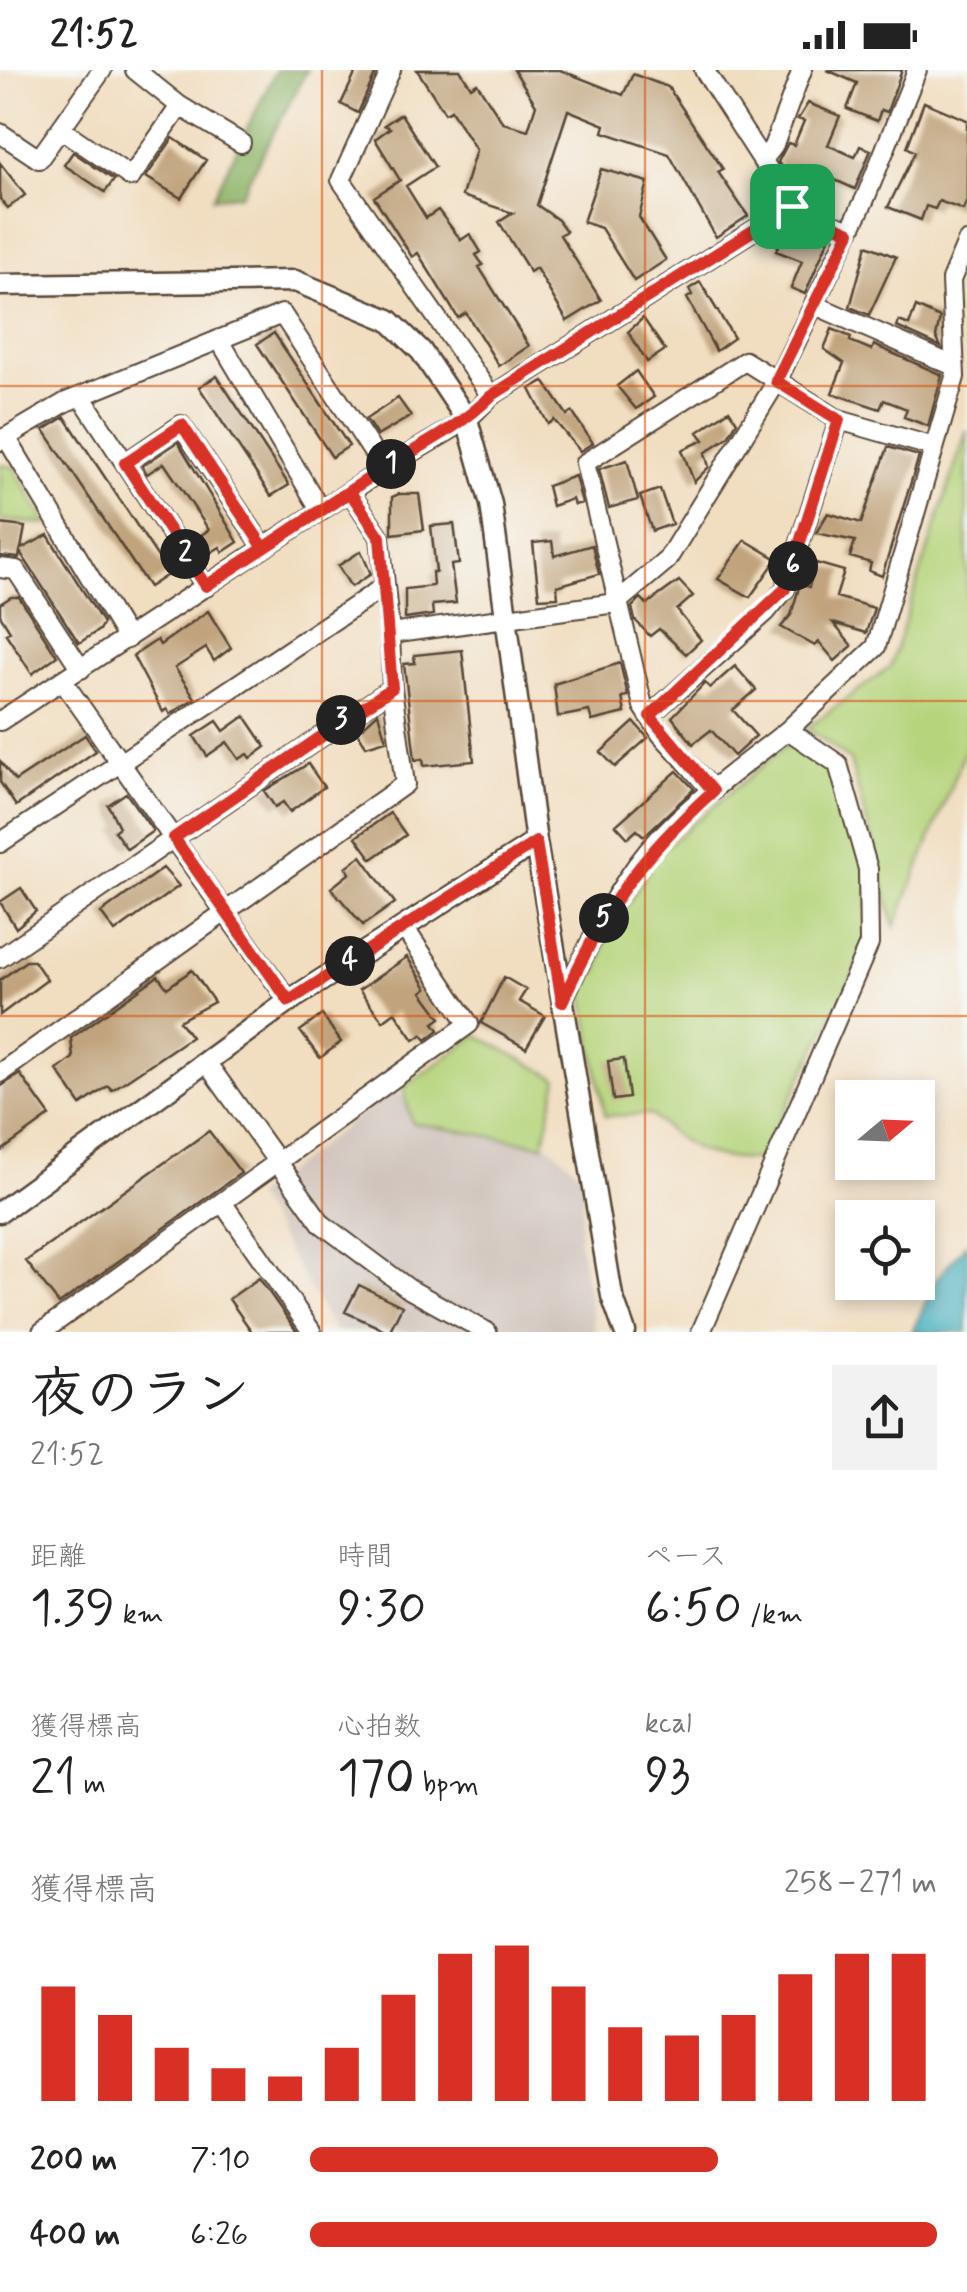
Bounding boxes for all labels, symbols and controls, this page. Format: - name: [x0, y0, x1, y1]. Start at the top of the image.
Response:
- text: 21:52: [50, 11, 138, 60]
- pin: [750, 164, 835, 249]
- icon: arrive: [765, 179, 820, 234]
- pin: 1: [366, 439, 416, 489]
- text: 1: [385, 445, 397, 482]
- pin: 2: [160, 529, 210, 579]
- text: 2: [178, 535, 192, 572]
- pin: 6: [768, 541, 818, 591]
- text: 6: [786, 547, 800, 584]
- pin: 3: [316, 695, 366, 745]
- text: 3: [335, 701, 347, 738]
- pin: 5: [579, 893, 629, 943]
- text: 5: [596, 899, 612, 936]
- pin: 4: [325, 936, 375, 986]
- text: 4: [342, 942, 358, 979]
- north arrow: [835, 1080, 935, 1180]
- map controls: [835, 1080, 935, 1300]
- button: locate: [835, 1200, 935, 1300]
- text: 夜のラン: [30, 1360, 250, 1432]
- button: share: [832, 1365, 937, 1470]
- text: 21:52: [30, 1434, 104, 1476]
- text: 距離: [30, 1539, 86, 1576]
- text: 時間: [337, 1539, 393, 1576]
- text: ペース: [645, 1539, 727, 1576]
- text: 1.39: [30, 1576, 115, 1642]
- text: 9:30: [337, 1576, 426, 1642]
- text: 6:50: [645, 1576, 742, 1642]
- text: km: [115, 1597, 164, 1634]
- text: /km: [742, 1597, 803, 1634]
- text: kcal: [645, 1706, 692, 1743]
- text: 獲得標高: [30, 1709, 142, 1746]
- text: 心拍数: [337, 1709, 421, 1746]
- text: 93: [645, 1743, 690, 1809]
- text: 21: [30, 1746, 76, 1812]
- text: 170: [337, 1746, 415, 1812]
- text: m: [76, 1767, 106, 1804]
- text: bpm: [415, 1767, 479, 1804]
- text: 258–271 m: [784, 1862, 937, 1904]
- text: 獲得標高: [30, 1869, 158, 1911]
- text: 200 m: [30, 2139, 117, 2181]
- text: 7:10: [190, 2139, 251, 2181]
- text: 400 m: [30, 2214, 120, 2256]
- text: 6:26: [190, 2214, 248, 2256]

